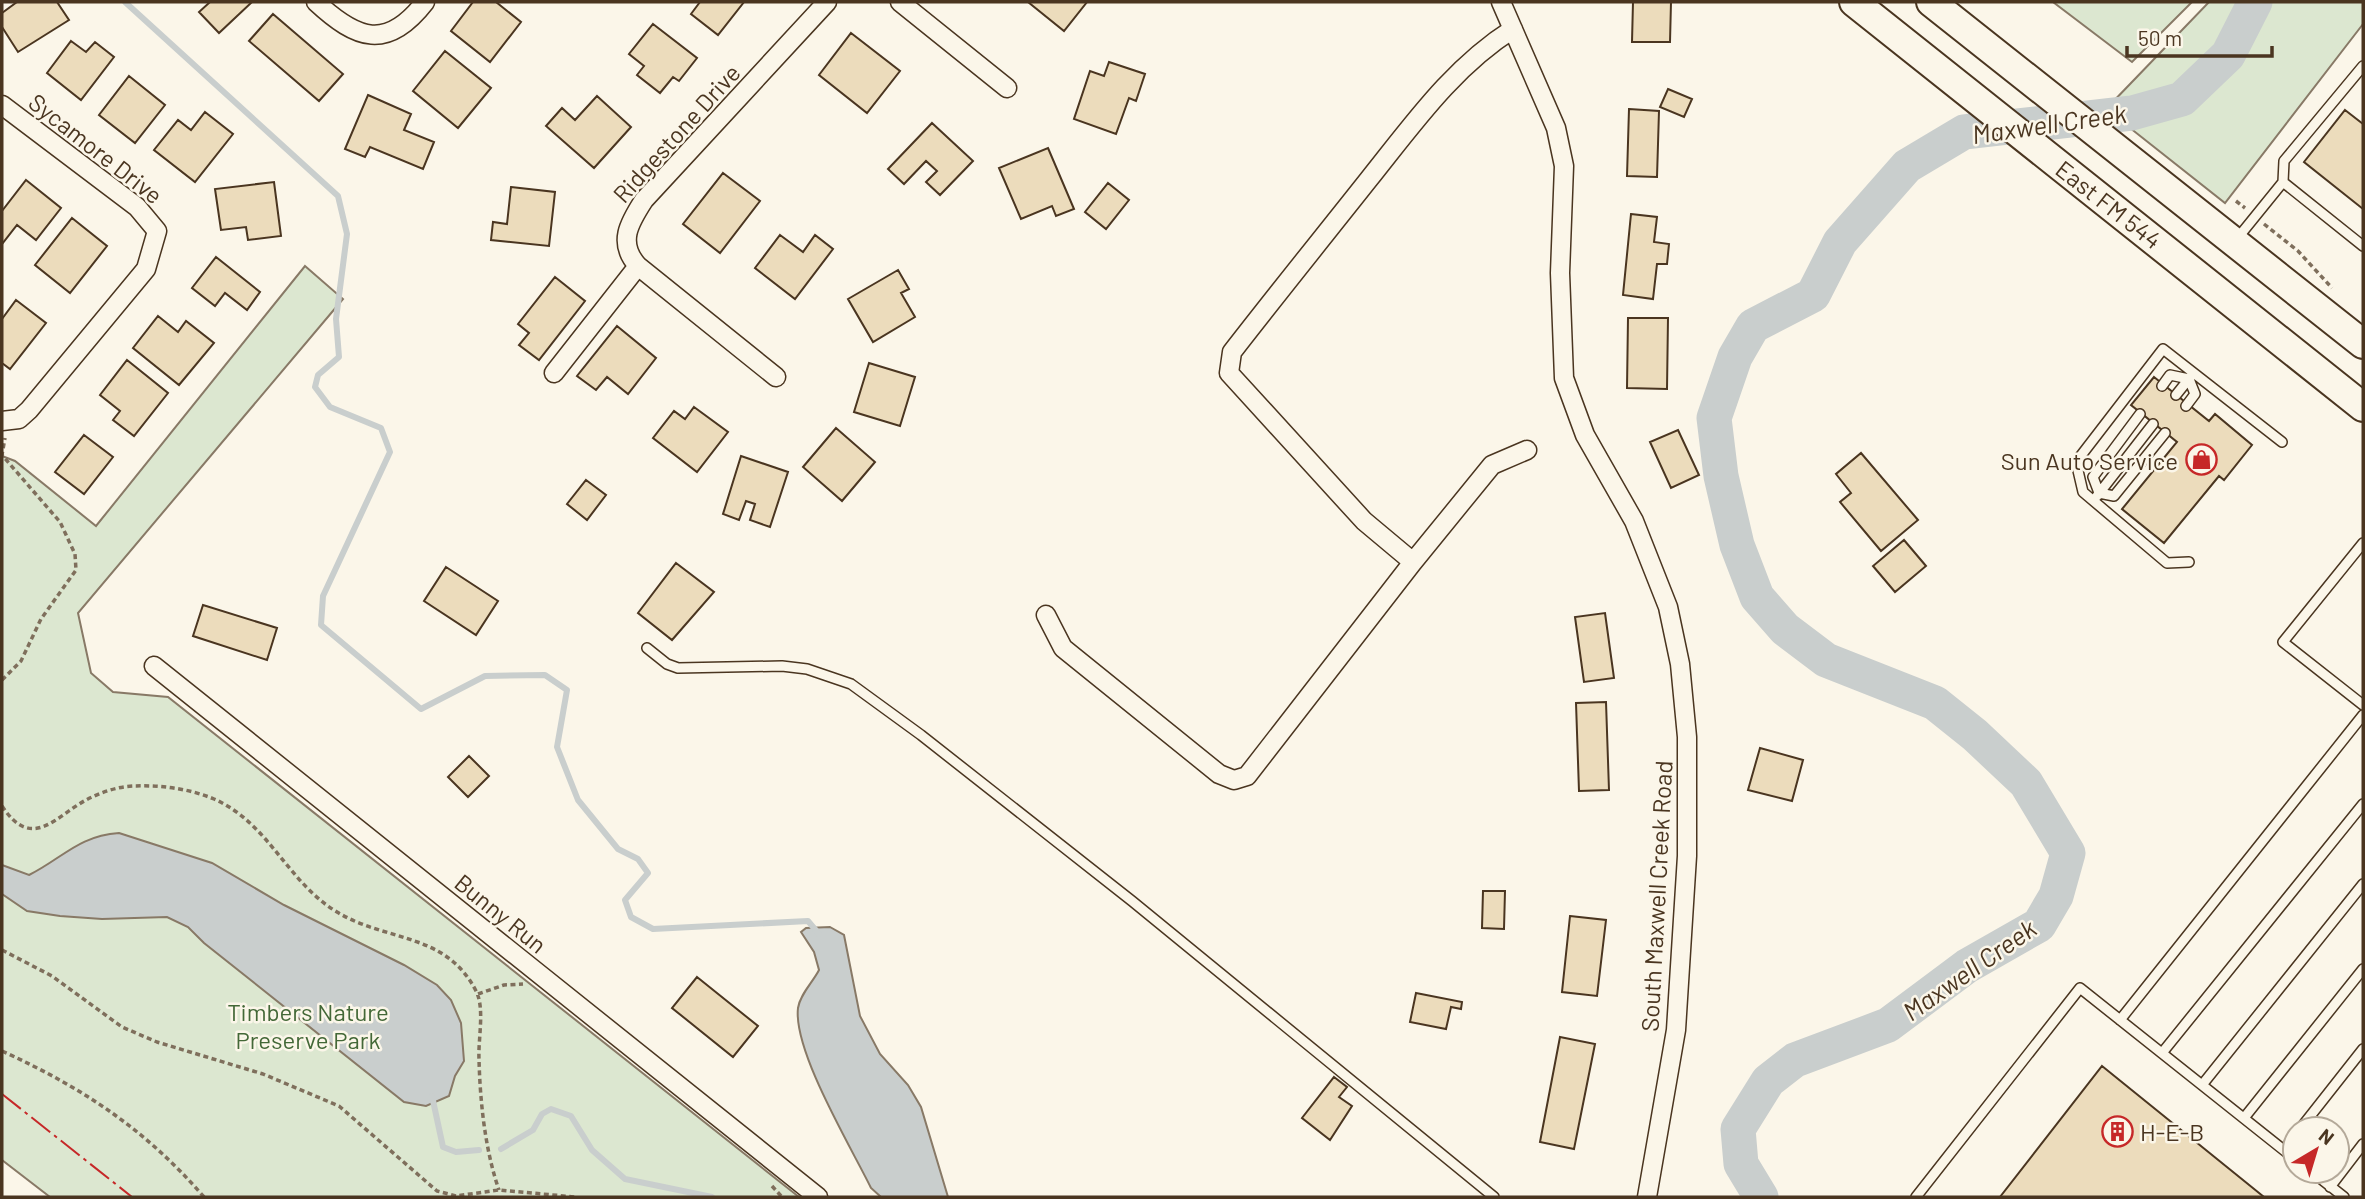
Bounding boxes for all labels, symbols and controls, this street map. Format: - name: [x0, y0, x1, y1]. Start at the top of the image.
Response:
- scale bar: [2127, 14, 2272, 58]
- text: 50 m: [2138, 25, 2182, 50]
- street label: Ridgestone Drive: [606, 58, 746, 208]
- street label: Sycamore Drive: [23, 87, 169, 209]
- water label: Maxwell Creek: [1970, 97, 2129, 149]
- street label: East FM 544: [2050, 154, 2168, 254]
- shop icon: Sun Auto Service: [2184, 443, 2218, 477]
- place label: Sun Auto Service: [2001, 446, 2178, 475]
- street label: South Maxwell Creek Road: [1634, 760, 1678, 1032]
- street label: Bunny Run: [449, 867, 553, 959]
- water label: Maxwell Creek: [1896, 911, 2042, 1026]
- park label: Timbers Nature Preserve Park: [227, 997, 389, 1054]
- building icon: H-E-B: [2100, 1114, 2134, 1148]
- north arrow: [2281, 1115, 2351, 1185]
- place label: H-E-B: [2140, 1117, 2204, 1146]
- text: N: [2315, 1123, 2339, 1149]

